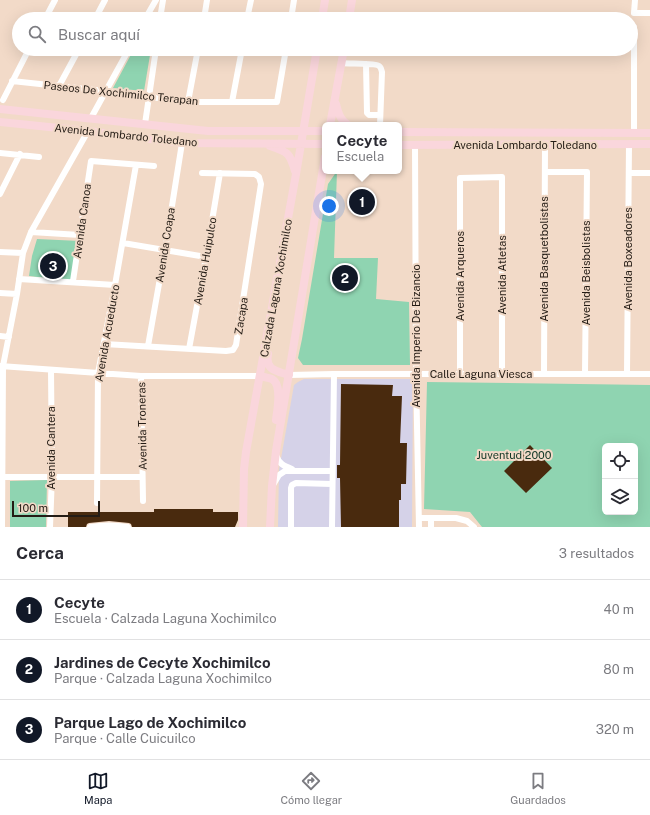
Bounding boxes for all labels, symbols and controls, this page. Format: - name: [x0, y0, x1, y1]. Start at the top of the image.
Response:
- search box: [12, 12, 638, 56]
- icon: search: [26, 23, 48, 45]
- text: Buscar aquí: [58, 26, 140, 43]
- street label: Paseos De Xochimilco Terapan: [43, 79, 199, 107]
- street label: Avenida Lombardo Toledano: [54, 122, 198, 148]
- popup: [322, 122, 402, 174]
- text: Cecyte: [337, 132, 387, 149]
- street label: Avenida Lombardo Toledano: [453, 139, 597, 151]
- text: Escuela: [337, 149, 384, 164]
- street label: Avenida Canoa: [71, 183, 93, 259]
- pin: 1: [349, 187, 375, 217]
- your location: [319, 196, 339, 216]
- street label: Avenida Basquetbolistas: [538, 196, 550, 322]
- street label: Avenida Coapa: [153, 207, 177, 283]
- street label: Avenida Boxeadores: [622, 207, 634, 311]
- street label: Avenida Huipulco: [191, 216, 219, 306]
- street label: Calzada Laguna Xochimilco: [258, 218, 294, 358]
- street label: Avenida Beisbolistas: [580, 220, 592, 326]
- street label: Avenida Arqueros: [454, 230, 466, 321]
- street label: Avenida Atletas: [496, 235, 508, 315]
- pin: 3: [40, 251, 66, 281]
- pin: 2: [332, 263, 358, 293]
- street label: Avenida Imperio De Bizancio: [410, 264, 422, 408]
- street label: Avenida Acueducto: [93, 283, 121, 383]
- street label: Zacapa: [232, 296, 250, 336]
- street label: Calle Laguna Viesca: [430, 368, 532, 380]
- street label: Avenida Troneras: [135, 381, 149, 470]
- street label: Avenida Cantera: [45, 406, 57, 490]
- map controls: [602, 443, 638, 515]
- button: locate: [602, 443, 638, 479]
- park label: Juventud 2000: [477, 449, 552, 461]
- button: layers: [602, 479, 638, 515]
- scale bar: [12, 499, 100, 518]
- text: 100 m: [18, 502, 48, 514]
- text: Cerca: [16, 543, 64, 563]
- text: 3 resultados: [559, 546, 634, 561]
- text: Cecyte: [54, 594, 105, 611]
- text: 1: [26, 602, 32, 617]
- text: 40 m: [603, 602, 634, 617]
- text: Escuela · Calzada Laguna Xochimilco: [54, 611, 277, 626]
- text: Jardines de Cecyte Xochimilco: [54, 654, 271, 671]
- text: 2: [25, 662, 33, 677]
- text: 80 m: [603, 662, 634, 677]
- text: Parque · Calzada Laguna Xochimilco: [54, 671, 272, 686]
- text: Parque Lago de Xochimilco: [54, 714, 246, 731]
- text: 3: [25, 722, 33, 737]
- text: 320 m: [596, 722, 634, 737]
- text: Parque · Calle Cuicuilco: [54, 731, 196, 746]
- tab: Mapa: [84, 770, 112, 806]
- tab: Cómo llegar: [281, 770, 342, 806]
- tab: Guardados: [510, 770, 566, 806]

